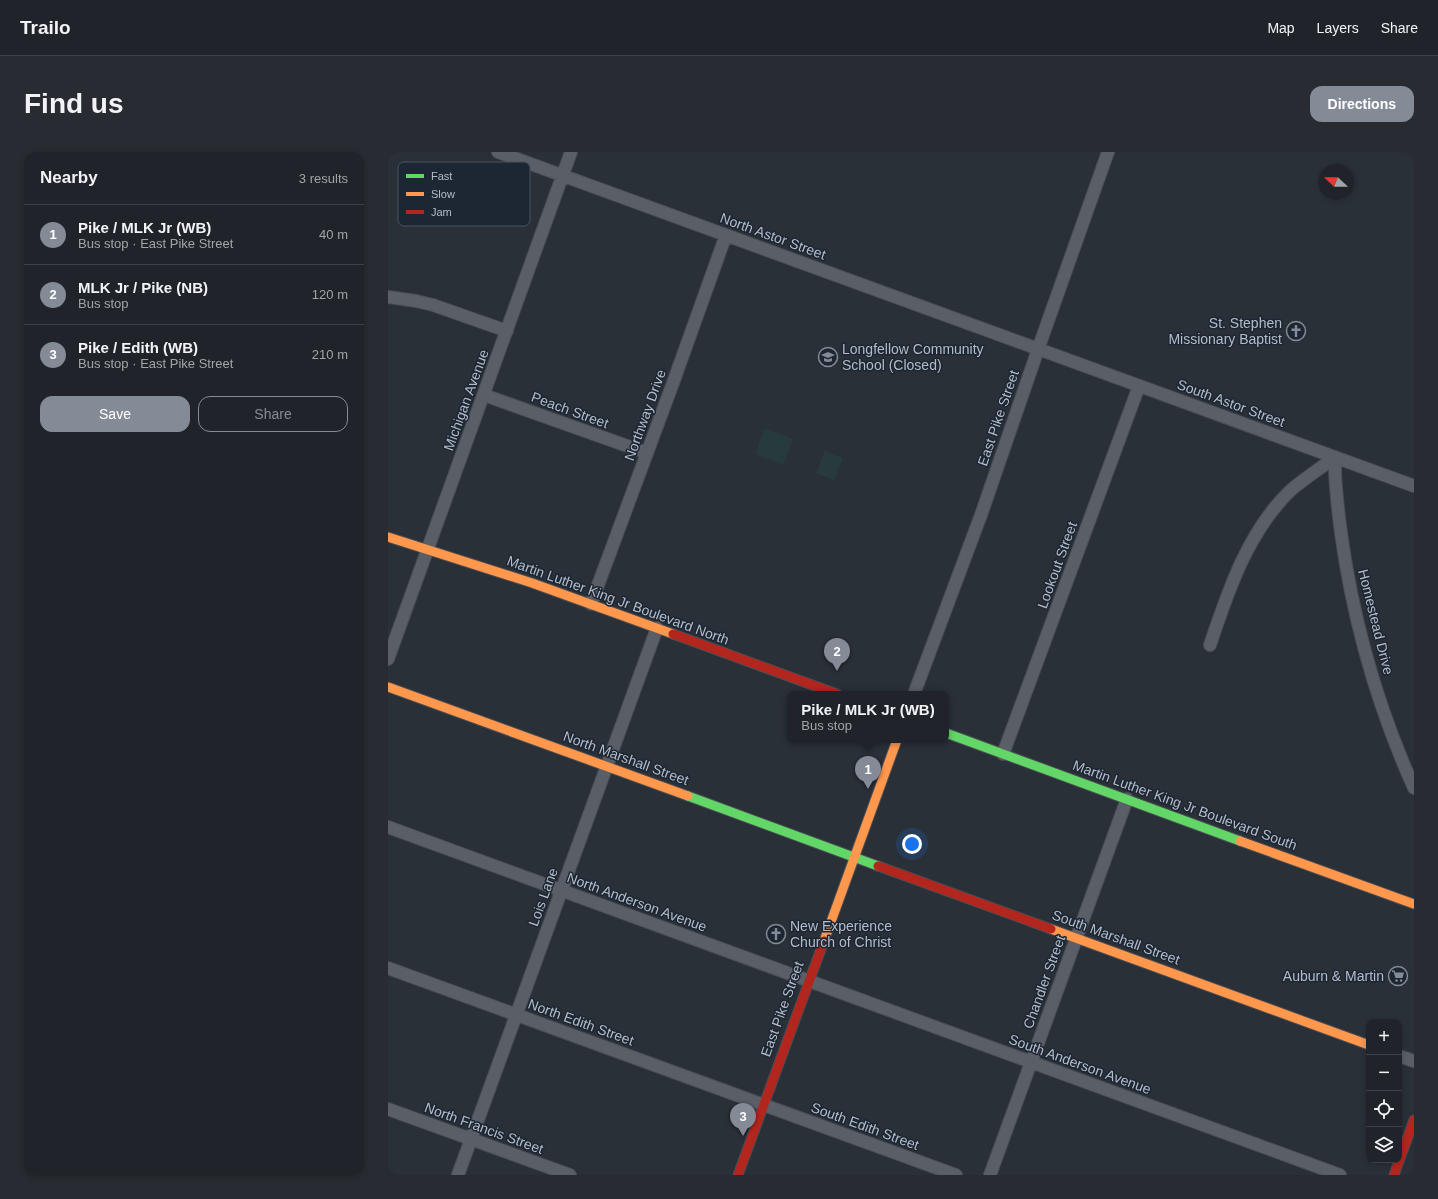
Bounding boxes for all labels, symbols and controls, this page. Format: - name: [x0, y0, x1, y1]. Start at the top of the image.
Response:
- text: Trailo: [20, 17, 71, 38]
- text: Map: [1267, 20, 1295, 36]
- text: Layers: [1317, 20, 1359, 36]
- text: Share: [1381, 20, 1418, 36]
- button: Directions: [1310, 86, 1414, 122]
- text: Find us: [24, 88, 124, 119]
- legend: [398, 162, 530, 226]
- north arrow: [1318, 164, 1354, 200]
- text: Nearby: [40, 168, 98, 187]
- text: Fast: [431, 170, 452, 182]
- text: 3 results: [299, 171, 348, 186]
- text: Slow: [431, 188, 455, 200]
- text: Jam: [431, 206, 452, 218]
- street label: North Astor Street: [718, 209, 828, 263]
- text: Pike / MLK Jr (WB): [78, 219, 211, 236]
- text: 1: [49, 227, 57, 242]
- text: 40 m: [319, 227, 348, 242]
- text: Bus stop · East Pike Street: [78, 236, 233, 251]
- text: MLK Jr / Pike (NB): [78, 279, 208, 296]
- text: 2: [49, 287, 57, 302]
- text: 120 m: [312, 287, 348, 302]
- text: Bus stop: [78, 296, 129, 311]
- place label: St. Stephen Missionary Baptist: [1168, 315, 1282, 347]
- church icon: St. Stephen Missionary Baptist: [1285, 320, 1307, 342]
- text: Pike / Edith (WB): [78, 339, 198, 356]
- place label: Longfellow Community School (Closed): [842, 341, 984, 373]
- school or university icon: Longfellow Community School (Closed): [817, 346, 839, 368]
- text: 3: [49, 347, 57, 362]
- text: 210 m: [312, 347, 348, 362]
- street label: Michigan Avenue: [440, 347, 492, 453]
- text: Bus stop · East Pike Street: [78, 356, 233, 371]
- street label: Northway Drive: [621, 367, 669, 463]
- street label: East Pike Street: [974, 368, 1022, 468]
- street label: South Astor Street: [1175, 376, 1287, 430]
- street label: Peach Street: [529, 389, 611, 431]
- button: Save: [40, 396, 190, 432]
- button: Share: [198, 396, 348, 432]
- street label: Lookout Street: [1034, 519, 1080, 611]
- street label: Martin Luther King Jr Boulevard North: [505, 552, 731, 648]
- street label: Homestead Drive: [1355, 568, 1397, 677]
- pin: 2: [824, 638, 850, 671]
- popup: [787, 691, 949, 743]
- text: Pike / MLK Jr (WB): [801, 701, 935, 718]
- text: Bus stop: [801, 718, 852, 733]
- street label: North Marshall Street: [561, 728, 691, 788]
- pin: 1: [855, 756, 881, 789]
- street label: Martin Luther King Jr Boulevard South: [1071, 757, 1299, 853]
- your location: [902, 834, 922, 854]
- street label: Lois Lane: [525, 866, 561, 928]
- street label: North Anderson Avenue: [565, 869, 709, 935]
- street label: South Marshall Street: [1050, 906, 1182, 968]
- place label: New Experience Church of Christ: [790, 918, 892, 950]
- church icon: New Experience Church of Christ: [765, 923, 787, 945]
- street label: Chandler Street: [1020, 933, 1068, 1031]
- street label: East Pike Street: [757, 959, 807, 1059]
- supermarket icon: Auburn & Martin: [1387, 965, 1409, 987]
- place label: Auburn & Martin: [1283, 968, 1384, 984]
- street label: North Edith Street: [526, 995, 636, 1049]
- map controls: [1366, 1019, 1402, 1163]
- button: +: [1366, 1019, 1402, 1055]
- street label: South Anderson Avenue: [1007, 1031, 1153, 1097]
- button: −: [1366, 1055, 1402, 1091]
- button: locate: [1366, 1091, 1402, 1127]
- street label: North Francis Street: [422, 1099, 546, 1157]
- street label: South Edith Street: [809, 1099, 921, 1153]
- pin: 3: [730, 1103, 756, 1136]
- button: layers: [1366, 1127, 1402, 1163]

